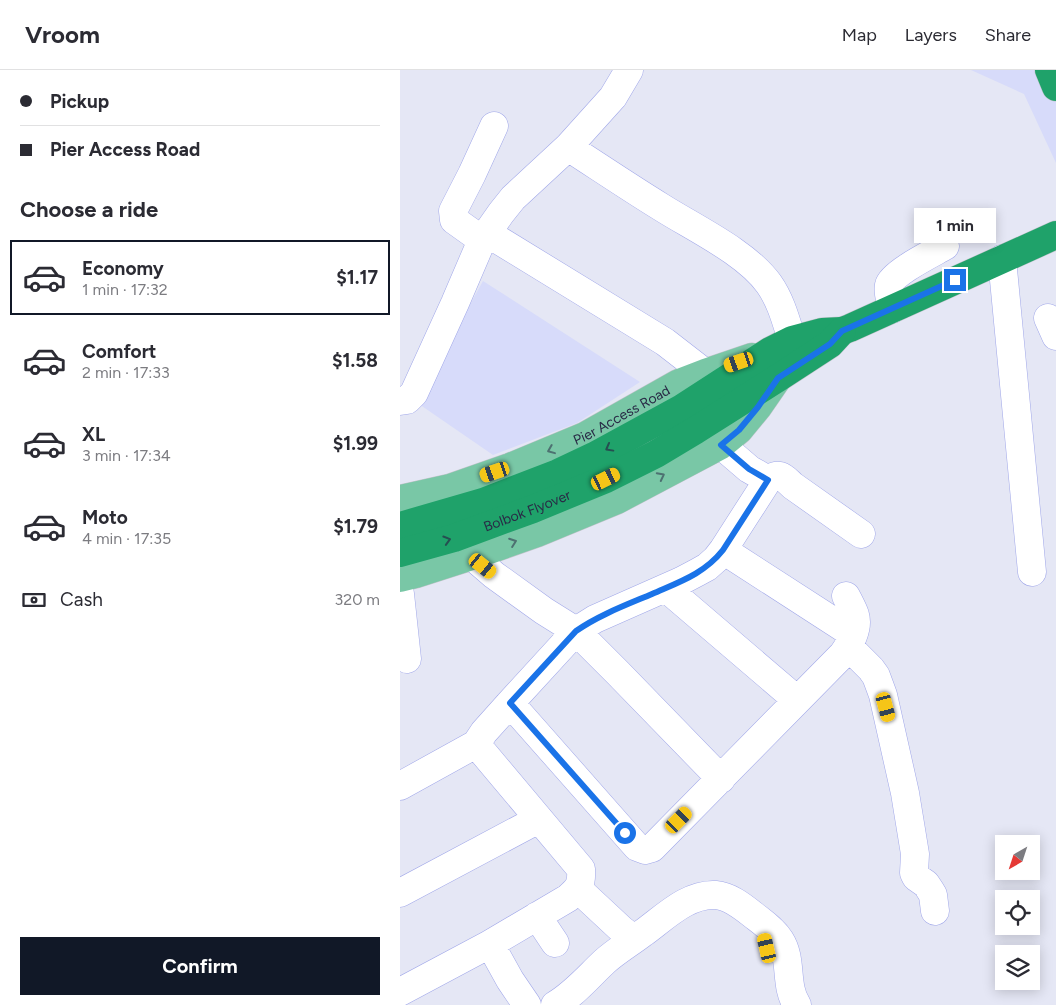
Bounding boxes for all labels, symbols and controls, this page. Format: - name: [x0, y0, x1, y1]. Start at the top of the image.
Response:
- text: Vroom: [25, 20, 100, 49]
- text: Map: [842, 24, 877, 46]
- text: Layers: [905, 24, 957, 46]
- text: Share: [985, 24, 1031, 46]
- text: Pickup: [50, 90, 109, 113]
- text: Pier Access Road: [50, 138, 200, 161]
- text: Choose a ride: [20, 196, 158, 223]
- callout: 1 min: [914, 208, 996, 242]
- text: 1 min: [936, 216, 974, 235]
- icon: car: [22, 255, 67, 300]
- text: Economy: [82, 257, 164, 280]
- text: $1.17: [336, 266, 378, 289]
- route end: [944, 269, 966, 291]
- text: 1 min · 17:32: [82, 280, 168, 299]
- icon: car: [22, 338, 67, 383]
- text: Comfort: [82, 340, 157, 363]
- text: $1.58: [332, 349, 378, 372]
- car: [722, 350, 755, 374]
- text: 2 min · 17:33: [82, 363, 170, 382]
- street label: Pier Access Road: [571, 382, 673, 449]
- icon: car: [22, 421, 67, 466]
- text: XL: [82, 423, 105, 446]
- text: $1.99: [333, 432, 378, 455]
- one-way arrow: [605, 442, 614, 452]
- one-way arrow: [547, 444, 556, 455]
- text: 3 min · 17:34: [82, 446, 171, 465]
- car: [478, 460, 511, 484]
- car: [589, 466, 622, 492]
- one-way arrow: [656, 472, 665, 482]
- street label: Bolbok Flyover: [481, 486, 573, 535]
- icon: car: [22, 504, 67, 549]
- text: Moto: [82, 506, 128, 529]
- text: $1.79: [333, 515, 378, 538]
- text: 4 min · 17:35: [82, 529, 171, 548]
- one-way arrow: [442, 535, 450, 545]
- one-way arrow: [508, 538, 517, 548]
- car: [466, 551, 499, 581]
- icon: cash: [20, 586, 48, 614]
- text: Cash: [60, 588, 103, 611]
- text: 320 m: [335, 590, 380, 609]
- car: [874, 691, 897, 723]
- car: [663, 804, 694, 836]
- route start: [614, 822, 636, 844]
- north arrow: [995, 835, 1040, 880]
- map controls: [995, 835, 1040, 990]
- button: locate: [995, 890, 1040, 935]
- car: [756, 932, 777, 964]
- button: Confirm: [20, 937, 380, 995]
- button: layers: [995, 945, 1040, 990]

